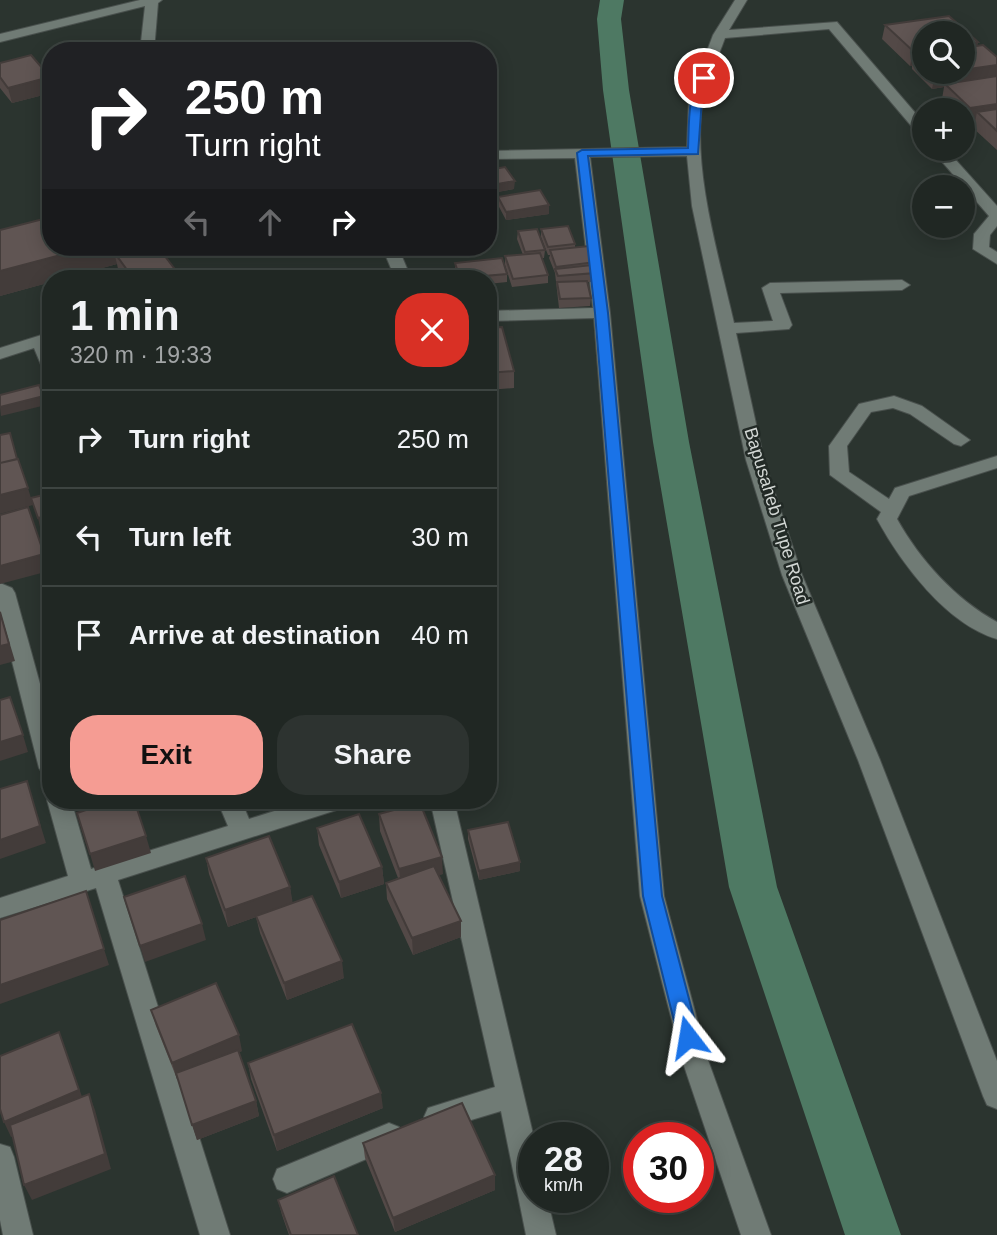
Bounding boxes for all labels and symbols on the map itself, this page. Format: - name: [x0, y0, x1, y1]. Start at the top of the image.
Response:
- pin: [674, 48, 734, 108]
- street label: Bapusaheb Tupe Road: [741, 425, 813, 607]
- position arrow: [651, 1000, 725, 1074]
- speed limit sign: 30: [623, 1122, 714, 1213]

